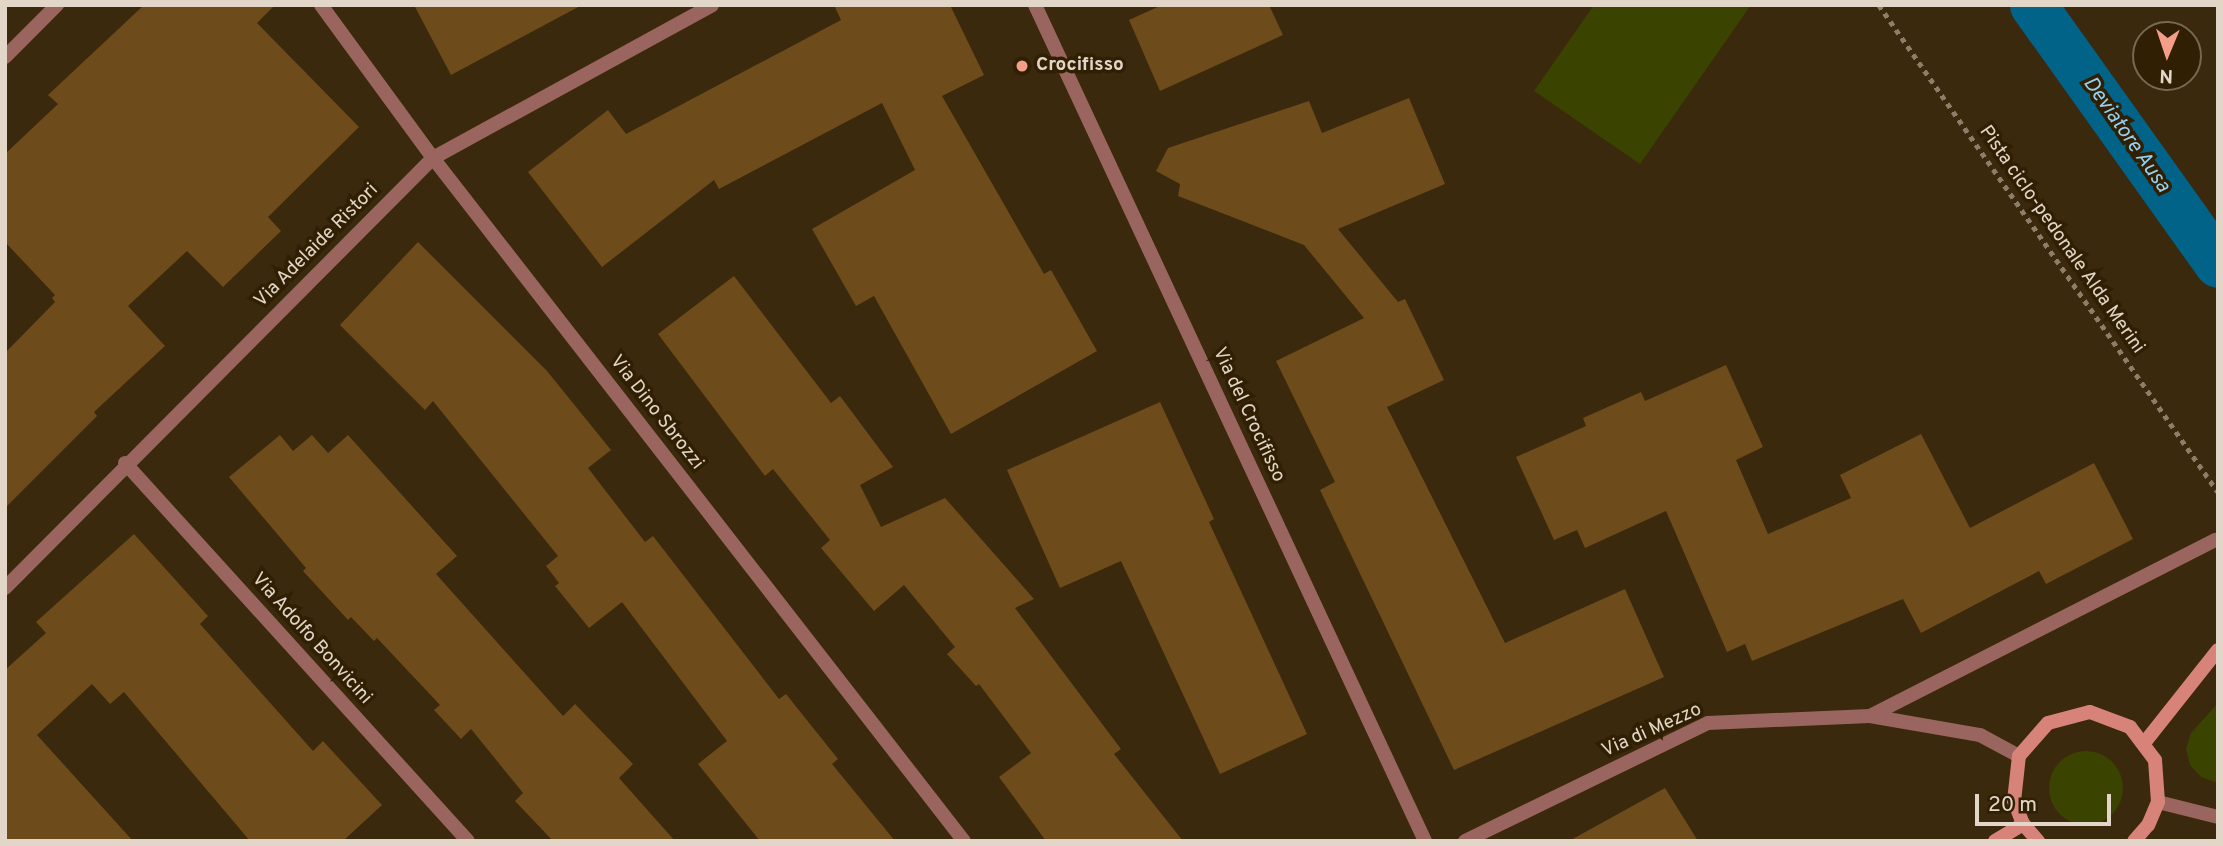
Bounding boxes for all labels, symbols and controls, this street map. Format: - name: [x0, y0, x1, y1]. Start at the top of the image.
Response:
- north arrow: [2132, 21, 2202, 91]
- place label: Crocifisso: [1036, 55, 1124, 77]
- marker: Crocifisso: [1014, 58, 1030, 74]
- text: N: [2159, 63, 2174, 87]
- water label: Deviatore Ausa: [2077, 72, 2175, 198]
- street label: Pista ciclo-pedonale Alda Merini: [1973, 121, 2149, 359]
- street label: Via Adelaide Ristori: [250, 179, 384, 313]
- street label: Via del Crocifisso: [1207, 344, 1289, 486]
- street label: Via Dino Sbrozzi: [604, 351, 708, 475]
- street label: Via Adolfo Bonvicini: [246, 568, 376, 710]
- street label: Via di Mezzo: [1599, 699, 1705, 763]
- scale bar: [1978, 780, 2114, 824]
- text: 20 m: [1988, 792, 2037, 819]

